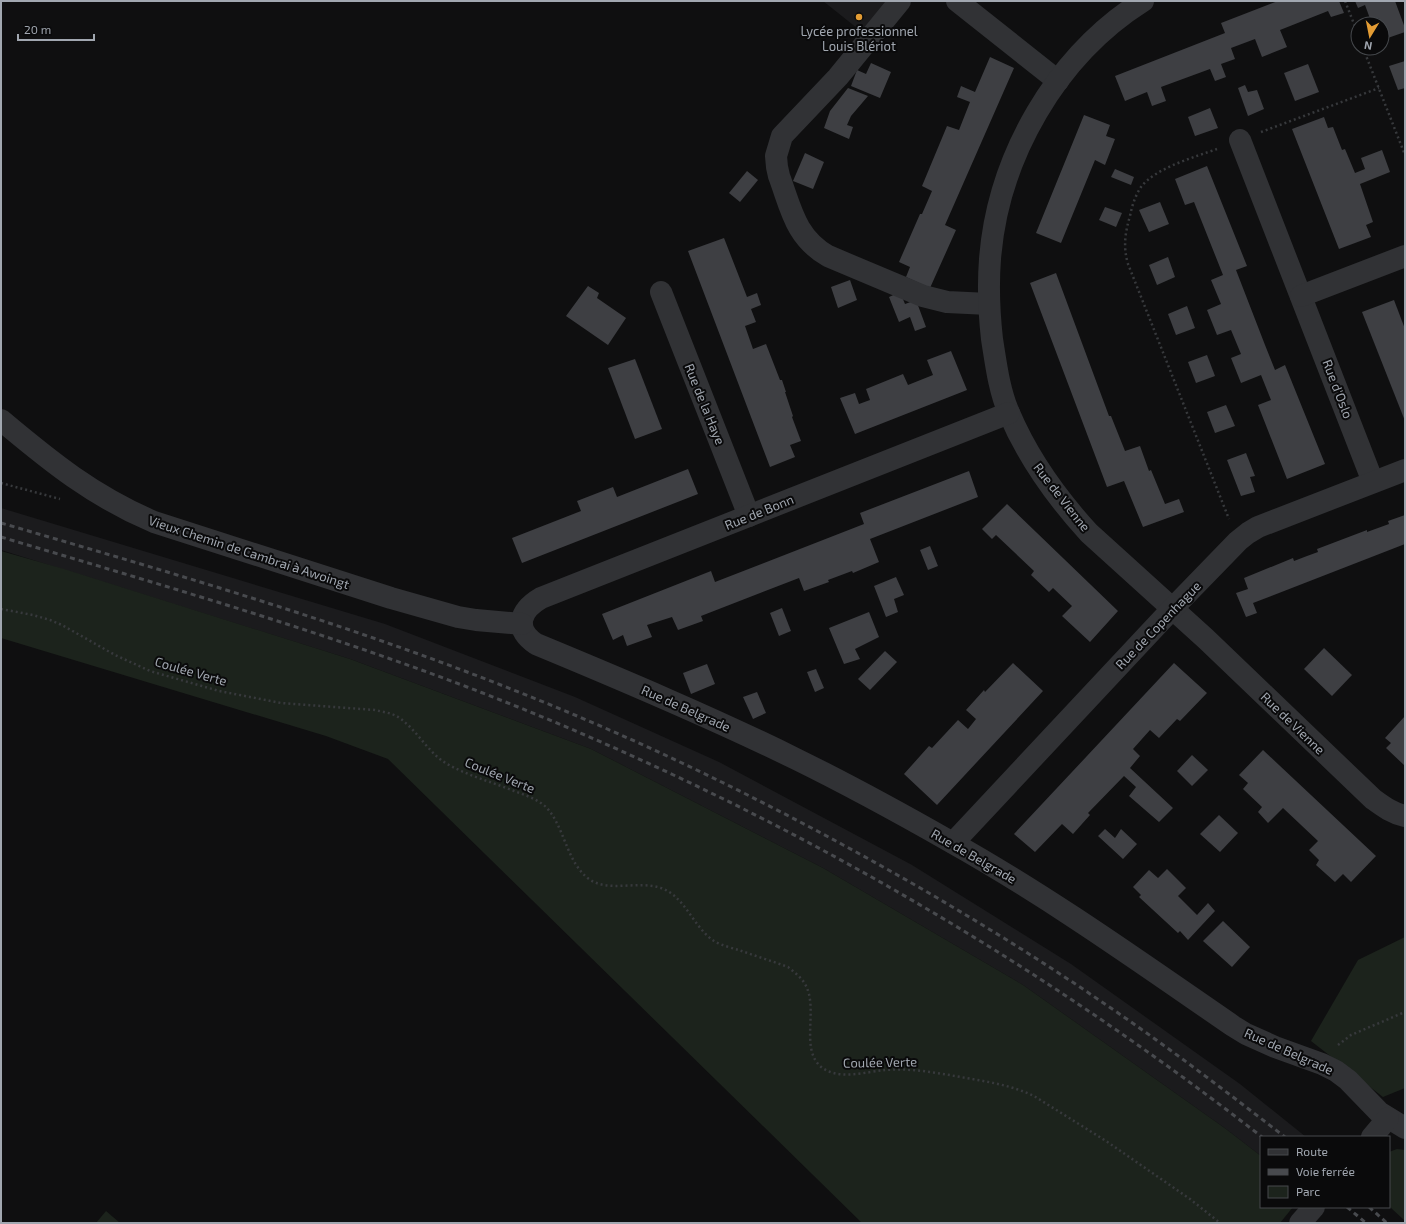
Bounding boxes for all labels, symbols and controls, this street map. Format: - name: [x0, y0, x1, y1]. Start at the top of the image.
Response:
- marker: Lycée professionnel Louis Blériot: [854, 12, 864, 22]
- scale bar: [18, 16, 94, 42]
- north arrow: [1350, 16, 1390, 56]
- text: 20 m: [24, 22, 51, 36]
- place label: Lycée professionnel Louis Blériot: [800, 23, 918, 54]
- text: N: [1363, 39, 1373, 53]
- street label: Rue d'Oslo: [1319, 357, 1357, 421]
- street label: Rue de la Haye: [681, 361, 729, 447]
- street label: Rue de Vienne: [1030, 460, 1094, 534]
- street label: Rue de Bonn: [722, 491, 796, 533]
- street label: Vieux Chemin de Cambrai à Awoingt: [147, 512, 351, 592]
- street label: Rue de Copenhague: [1112, 578, 1204, 672]
- street label: Coulée Verte: [153, 653, 229, 689]
- street label: Rue de Belgrade: [639, 681, 733, 735]
- street label: Rue de Vienne: [1258, 689, 1328, 757]
- street label: Coulée Verte: [463, 754, 537, 796]
- street label: Rue de Belgrade: [929, 825, 1019, 887]
- street label: Rue de Belgrade: [1242, 1024, 1336, 1078]
- street label: Coulée Verte: [843, 1053, 917, 1071]
- legend: [1260, 1136, 1390, 1208]
- text: Route: [1296, 1144, 1328, 1158]
- text: Voie ferrée: [1296, 1164, 1355, 1178]
- text: Parc: [1296, 1184, 1320, 1198]

